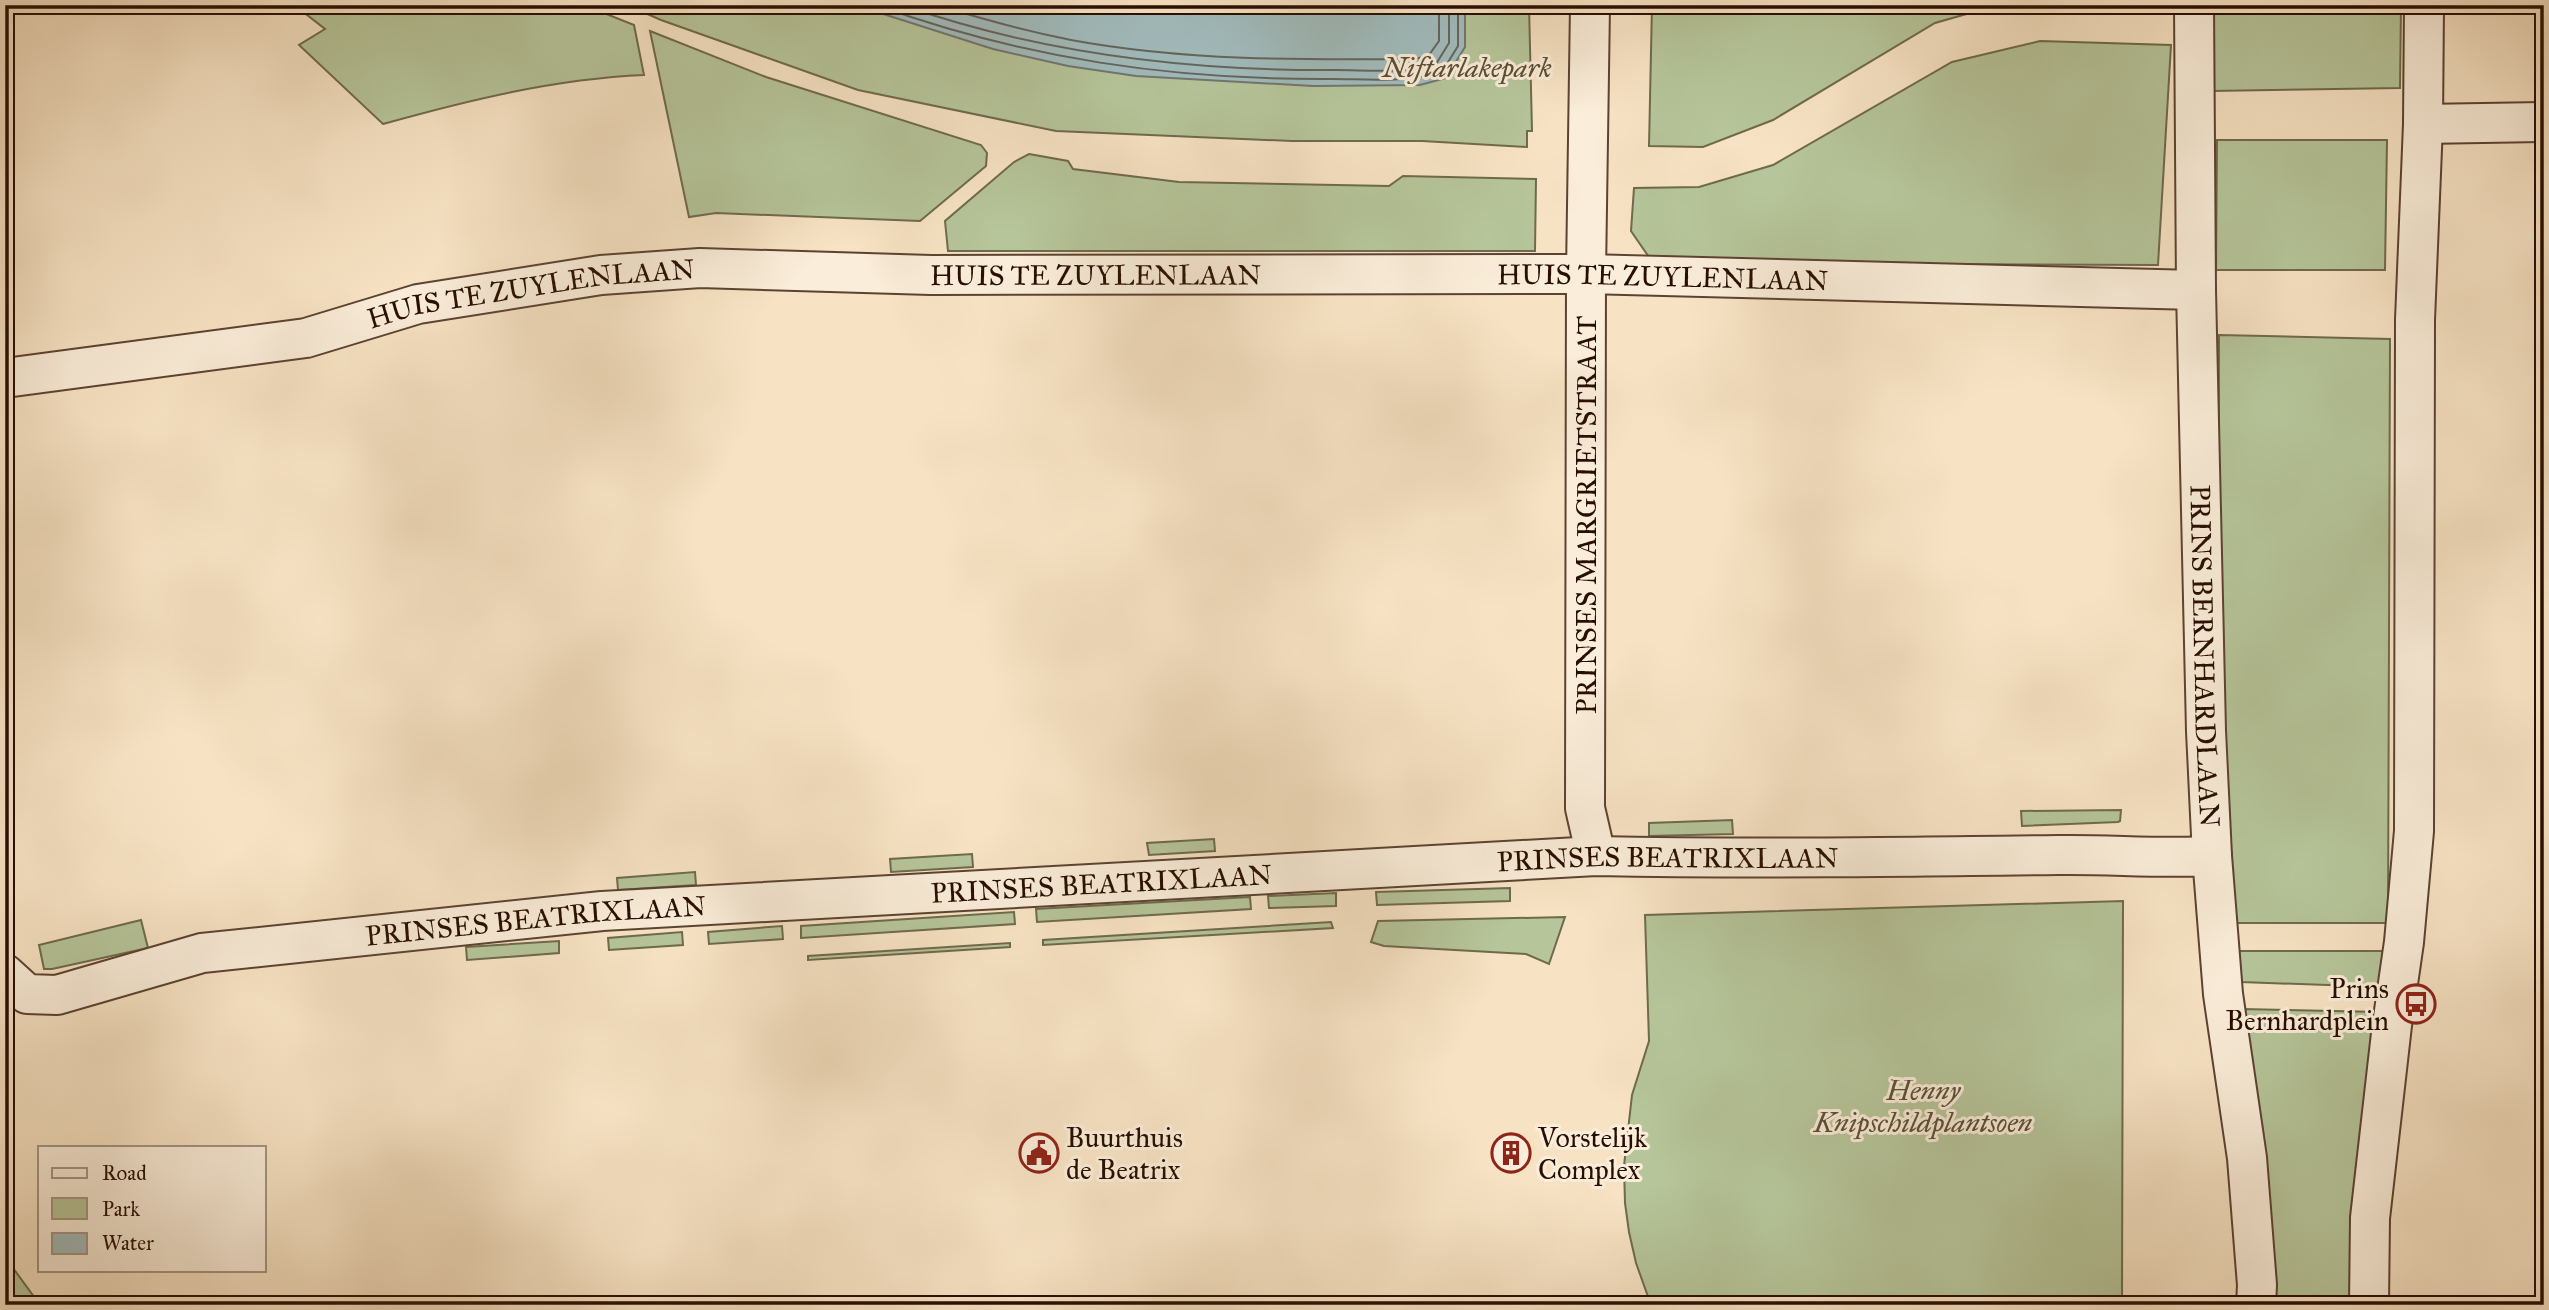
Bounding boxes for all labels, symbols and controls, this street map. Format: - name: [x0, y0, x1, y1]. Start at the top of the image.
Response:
- park label: Niftarlakepark: [1380, 50, 1552, 85]
- street label: HUIS TE ZUYLENLAAN: [363, 251, 696, 336]
- street label: HUIS TE ZUYLENLAAN: [930, 257, 1261, 293]
- street label: HUIS TE ZUYLENLAAN: [1497, 257, 1829, 298]
- street label: PRINSES MARGRIETSTRAAT: [1569, 316, 1604, 714]
- street label: PRINS BERNHARDLAAN: [2182, 484, 2228, 828]
- street label: PRINSES BEATRIXLAAN: [1496, 839, 1839, 879]
- street label: PRINSES BEATRIXLAAN: [930, 857, 1273, 911]
- street label: PRINSES BEATRIXLAAN: [364, 888, 707, 954]
- place label: Prins Bernhardplein: [2226, 971, 2389, 1038]
- bus stop icon: Prins Bernhardplein: [2395, 983, 2437, 1025]
- park label: Henny Knipschildplantsoen: [1812, 1073, 2033, 1140]
- place label: Buurthuis de Beatrix: [1066, 1120, 1183, 1187]
- place label: Vorstelijk Complex: [1537, 1120, 1647, 1187]
- public building icon: Buurthuis de Beatrix: [1018, 1132, 1060, 1174]
- building icon: Vorstelijk Complex: [1490, 1132, 1532, 1174]
- legend: [38, 1146, 266, 1272]
- text: Road: [102, 1160, 147, 1186]
- text: Park: [102, 1196, 140, 1222]
- text: Water: [102, 1230, 154, 1256]

